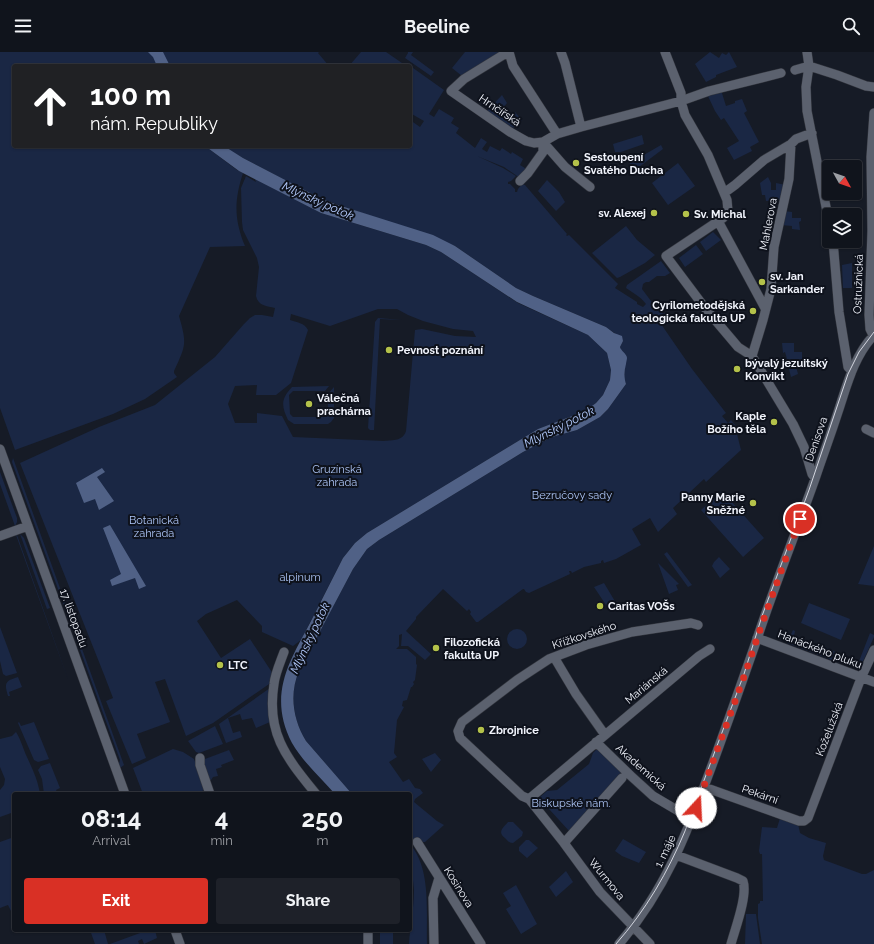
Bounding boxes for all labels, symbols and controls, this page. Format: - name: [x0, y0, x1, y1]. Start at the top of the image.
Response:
- icon: menu: [12, 15, 34, 37]
- icon: search: [840, 15, 862, 37]
- text: Beeline: [404, 16, 470, 37]
- text: 100 m: [90, 79, 171, 112]
- icon: ahead: [24, 80, 76, 132]
- street label: Hrnčířská: [476, 92, 523, 129]
- text: nám. Republiky: [90, 113, 218, 134]
- place label: Sestoupení Svatého Ducha: [584, 151, 663, 177]
- marker: Sestoupení Svatého Ducha: [571, 158, 581, 168]
- north arrow: [822, 160, 862, 200]
- map controls: [822, 160, 862, 248]
- water label: Mlýnský potok: [280, 179, 357, 223]
- street label: Mahlerova: [757, 197, 780, 251]
- place label: sv. Alexej: [598, 207, 646, 220]
- marker: sv. Alexej: [649, 208, 659, 218]
- place label: Sv. Michal: [694, 208, 746, 221]
- button: layers: [822, 208, 862, 248]
- marker: Sv. Michal: [681, 209, 691, 219]
- street label: Ostružnická: [851, 254, 866, 314]
- place label: sv. Jan Sarkander: [770, 270, 825, 296]
- marker: sv. Jan Sarkander: [757, 277, 767, 287]
- place label: Cyrilometodějská teologická fakulta UP: [631, 299, 745, 325]
- marker: Cyrilometodějská teologická fakulta UP: [748, 306, 758, 316]
- place label: Pevnost poznání: [397, 344, 483, 357]
- marker: Pevnost poznání: [384, 345, 394, 355]
- place label: bývalý jezuitský Konvikt: [745, 357, 828, 383]
- marker: bývalý jezuitský Konvikt: [732, 364, 742, 374]
- place label: Válečná prachárna: [317, 392, 371, 418]
- marker: Válečná prachárna: [304, 399, 314, 409]
- water label: Mlýnský potok: [522, 403, 597, 451]
- place label: Kaple Božího těla: [707, 410, 766, 436]
- street label: Denisova: [803, 415, 830, 463]
- marker: Kaple Božího těla: [769, 417, 779, 427]
- park label: Gruzínská zahrada: [312, 463, 362, 489]
- park label: Bezručovy sady: [532, 489, 612, 502]
- place label: Panny Marie Sněžné: [681, 491, 745, 517]
- marker: Panny Marie Sněžné: [748, 498, 758, 508]
- pin: [783, 502, 817, 536]
- icon: arrive: [789, 508, 811, 530]
- park label: Botanická zahrada: [129, 514, 179, 540]
- park label: alpinum: [279, 571, 321, 584]
- street label: 17. listopadu: [57, 587, 90, 649]
- place label: Caritas VOŠs: [608, 599, 675, 613]
- water label: Mlýnský potok: [287, 600, 333, 676]
- marker: Caritas VOŠs: [595, 601, 605, 611]
- street label: Křížkovského: [550, 619, 618, 652]
- street label: Hanáckého pluku: [776, 627, 864, 671]
- place label: Filozofická fakulta UP: [444, 636, 500, 662]
- marker: Filozofická fakulta UP: [431, 643, 441, 653]
- place label: LTC: [228, 659, 248, 672]
- marker: LTC: [215, 660, 225, 670]
- street label: Mariánská: [622, 664, 670, 707]
- street label: Koželužská: [813, 700, 846, 758]
- place label: Zbrojnice: [489, 724, 539, 737]
- marker: Zbrojnice: [476, 725, 486, 735]
- street label: Akademická: [613, 742, 668, 793]
- street label: Pekární: [740, 782, 780, 807]
- position arrow: [675, 787, 717, 829]
- park label: Biskupské nám.: [532, 797, 610, 810]
- text: 08:14: [81, 804, 142, 833]
- text: 4: [215, 804, 228, 833]
- text: 250: [302, 804, 343, 833]
- street label: 1. máje: [652, 832, 679, 870]
- text: Arrival: [92, 833, 130, 848]
- text: min: [210, 833, 233, 848]
- text: m: [316, 833, 328, 848]
- street label: Wurmova: [586, 856, 627, 903]
- street label: Kosinova: [441, 865, 476, 910]
- button: Exit: [24, 878, 208, 924]
- button: Share: [216, 878, 400, 924]

